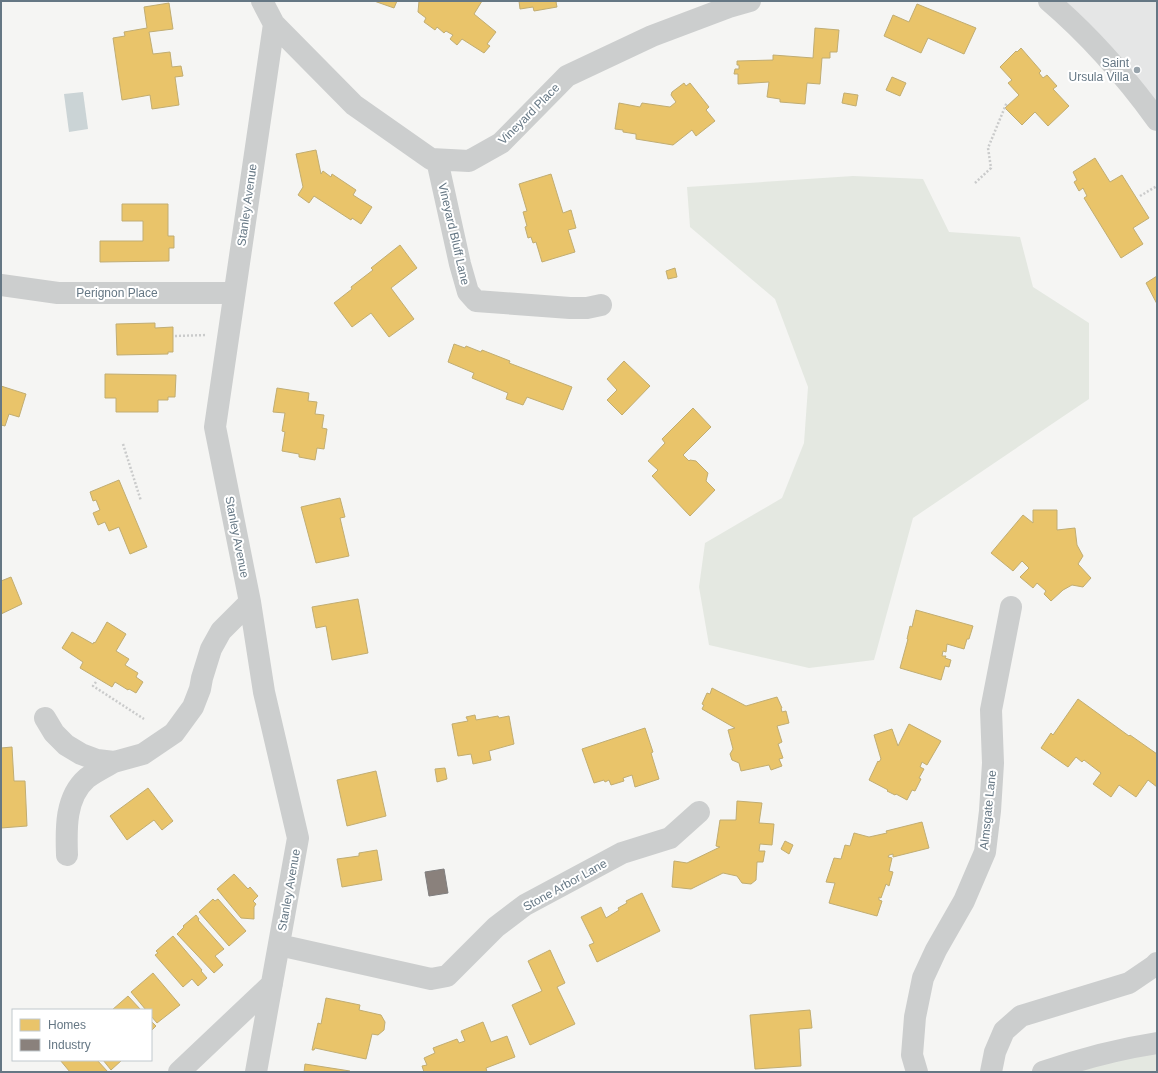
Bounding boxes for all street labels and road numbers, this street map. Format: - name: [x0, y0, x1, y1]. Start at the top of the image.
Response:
- street label: Vineyard Place: [496, 80, 563, 147]
- street label: Stanley Avenue: [234, 163, 260, 247]
- street label: Vineyard Bluff Lane: [435, 182, 473, 287]
- street label: Perignon Place: [76, 286, 158, 300]
- street label: Stanley Avenue: [222, 495, 252, 579]
- street label: Almsgate Lane: [977, 769, 999, 851]
- street label: Stanley Avenue: [275, 848, 303, 932]
- street label: Stone Arbor Lane: [521, 856, 610, 914]

